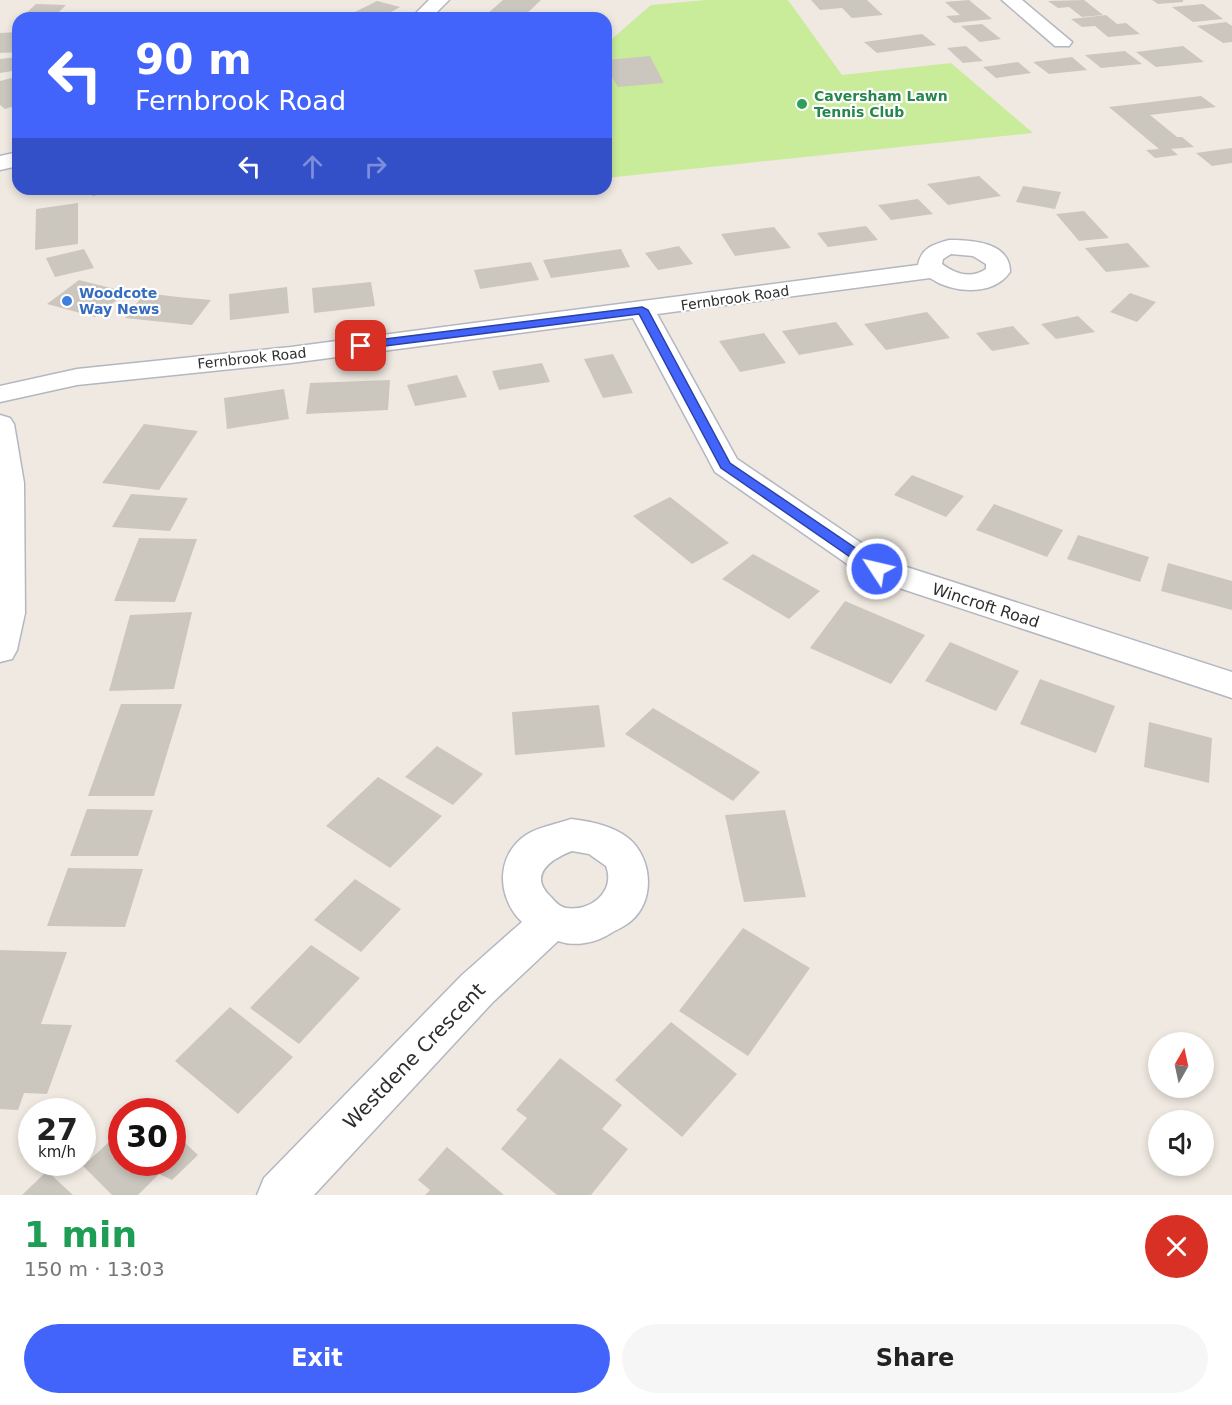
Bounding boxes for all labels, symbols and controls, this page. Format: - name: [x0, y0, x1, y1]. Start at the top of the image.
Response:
- text: 90 m: [135, 35, 252, 84]
- icon: left: [36, 36, 114, 114]
- text: Fernbrook Road: [135, 85, 346, 116]
- place label: Caversham Lawn Tennis Club: [814, 88, 948, 120]
- marker: Caversham Lawn Tennis Club: [795, 97, 809, 111]
- icon: left: [233, 150, 266, 183]
- icon: ahead: [296, 150, 329, 183]
- icon: right: [359, 150, 392, 183]
- street label: Fernbrook Road: [680, 282, 790, 314]
- place label: Woodcote Way News: [79, 285, 159, 317]
- marker: Woodcote Way News: [60, 294, 74, 308]
- pin: [335, 320, 386, 371]
- icon: arrive: [344, 329, 377, 362]
- street label: Fernbrook Road: [197, 344, 307, 372]
- position arrow: [845, 537, 909, 601]
- street label: Wincroft Road: [930, 579, 1042, 632]
- street label: Westdene Crescent: [338, 978, 490, 1134]
- north arrow: [1148, 1032, 1214, 1098]
- map controls: [1148, 1032, 1214, 1176]
- speed limit sign: 30: [108, 1098, 186, 1176]
- button: sound: [1148, 1110, 1214, 1176]
- text: 27: [36, 1112, 78, 1147]
- text: km/h: [38, 1143, 76, 1161]
- text: 1 min: [24, 1214, 137, 1255]
- button: close: [1145, 1215, 1208, 1278]
- text: 150 m · 13:03: [24, 1257, 165, 1281]
- button: Exit: [24, 1324, 610, 1393]
- button: Share: [622, 1324, 1208, 1393]

